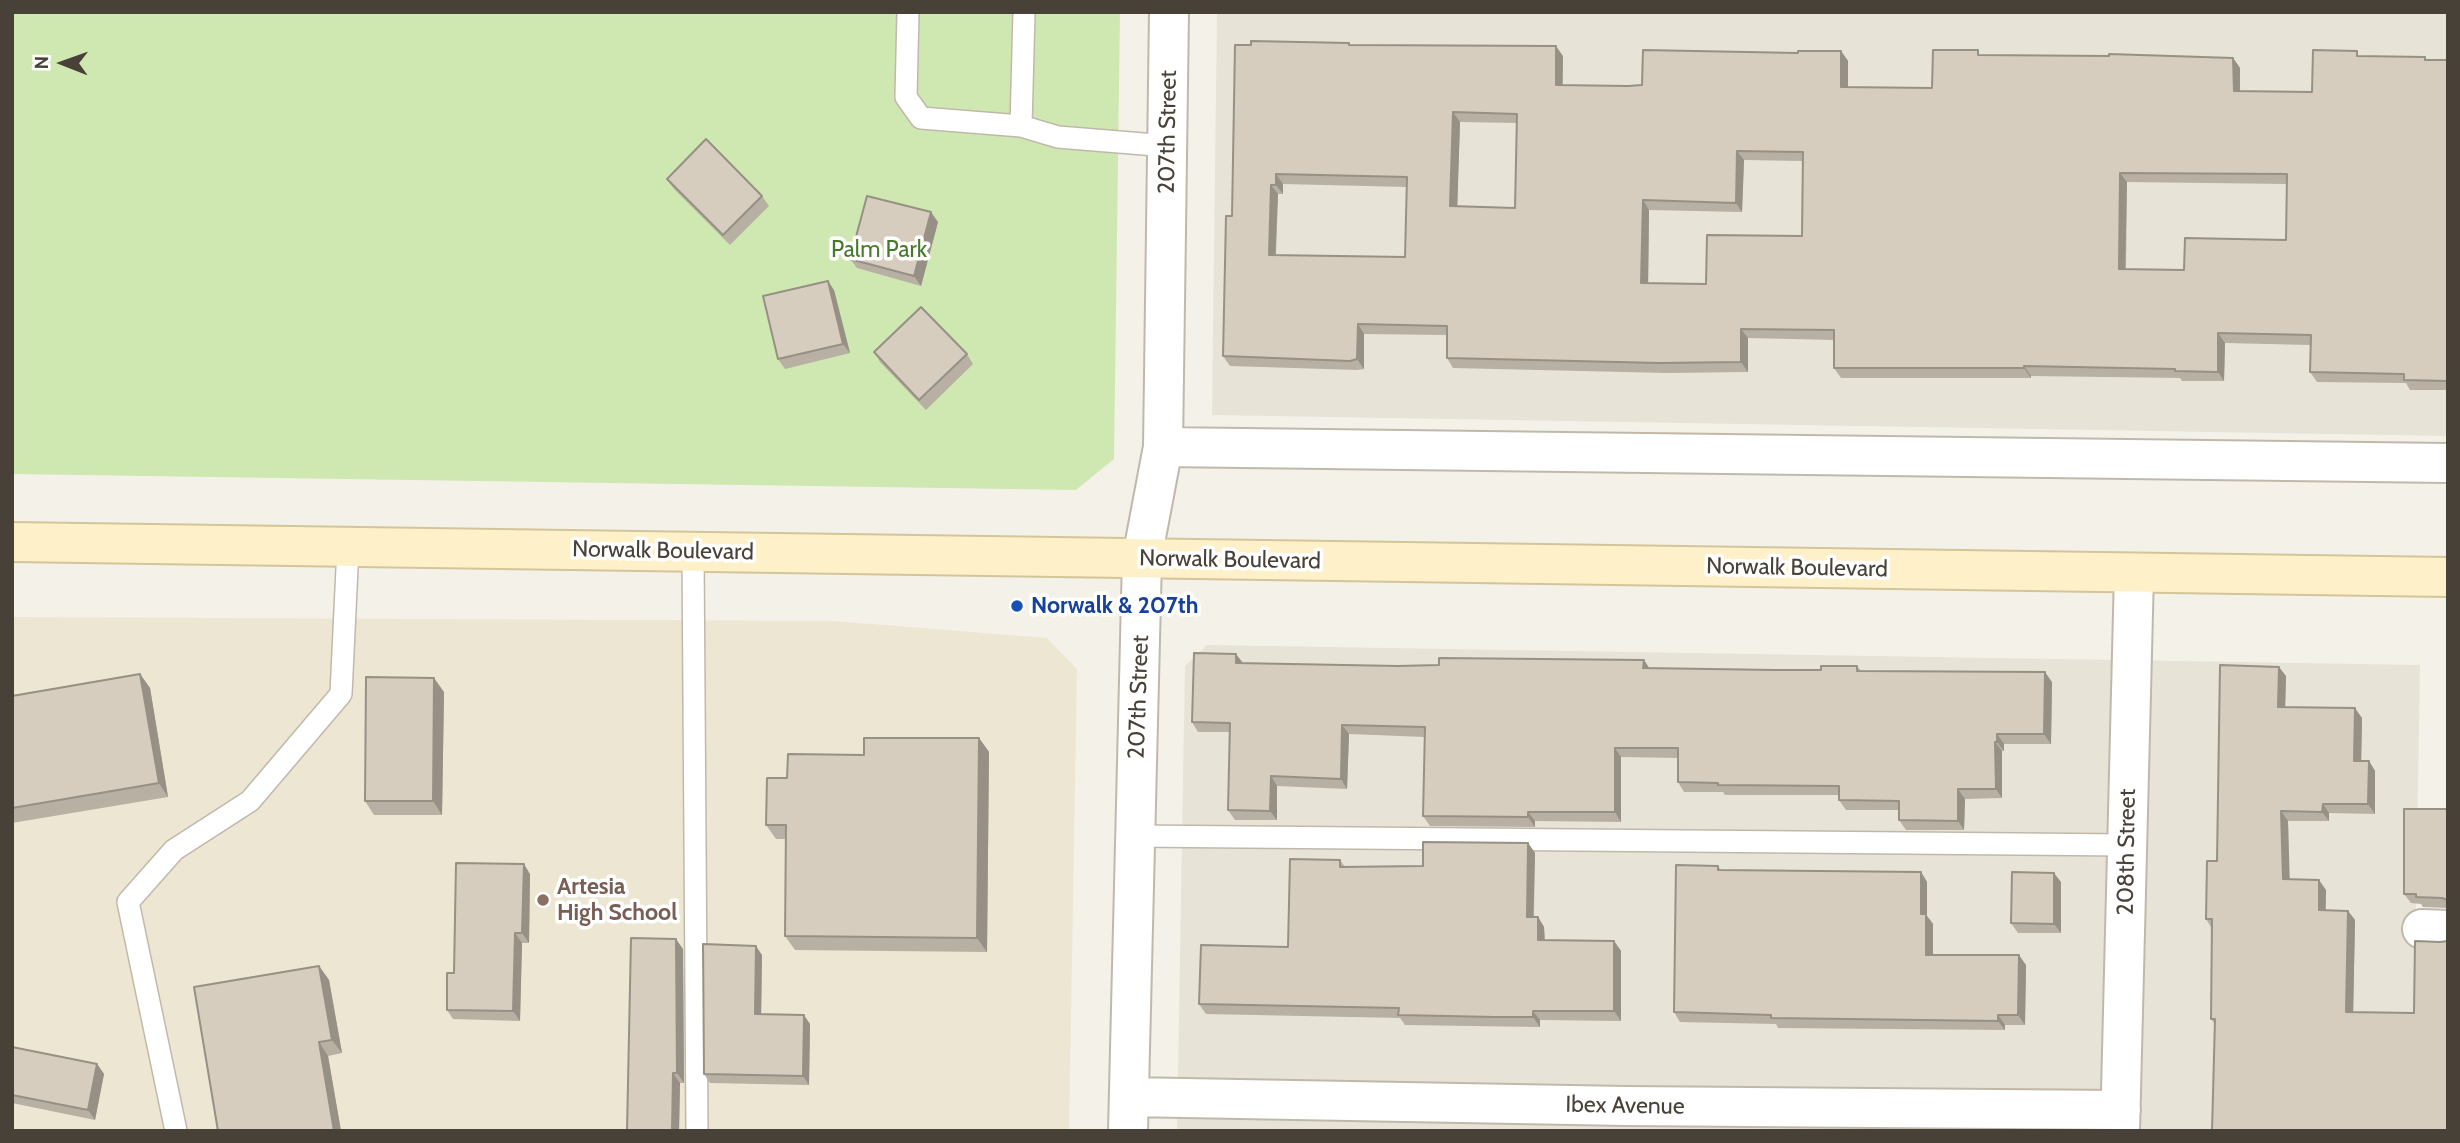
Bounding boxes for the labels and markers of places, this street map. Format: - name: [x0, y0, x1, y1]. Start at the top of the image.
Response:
- place label: Norwalk & 207th: [1031, 592, 1198, 620]
- marker: Norwalk & 207th: [1009, 598, 1025, 614]
- place label: Artesia High School: [557, 873, 677, 927]
- marker: Artesia High School: [535, 892, 551, 908]

